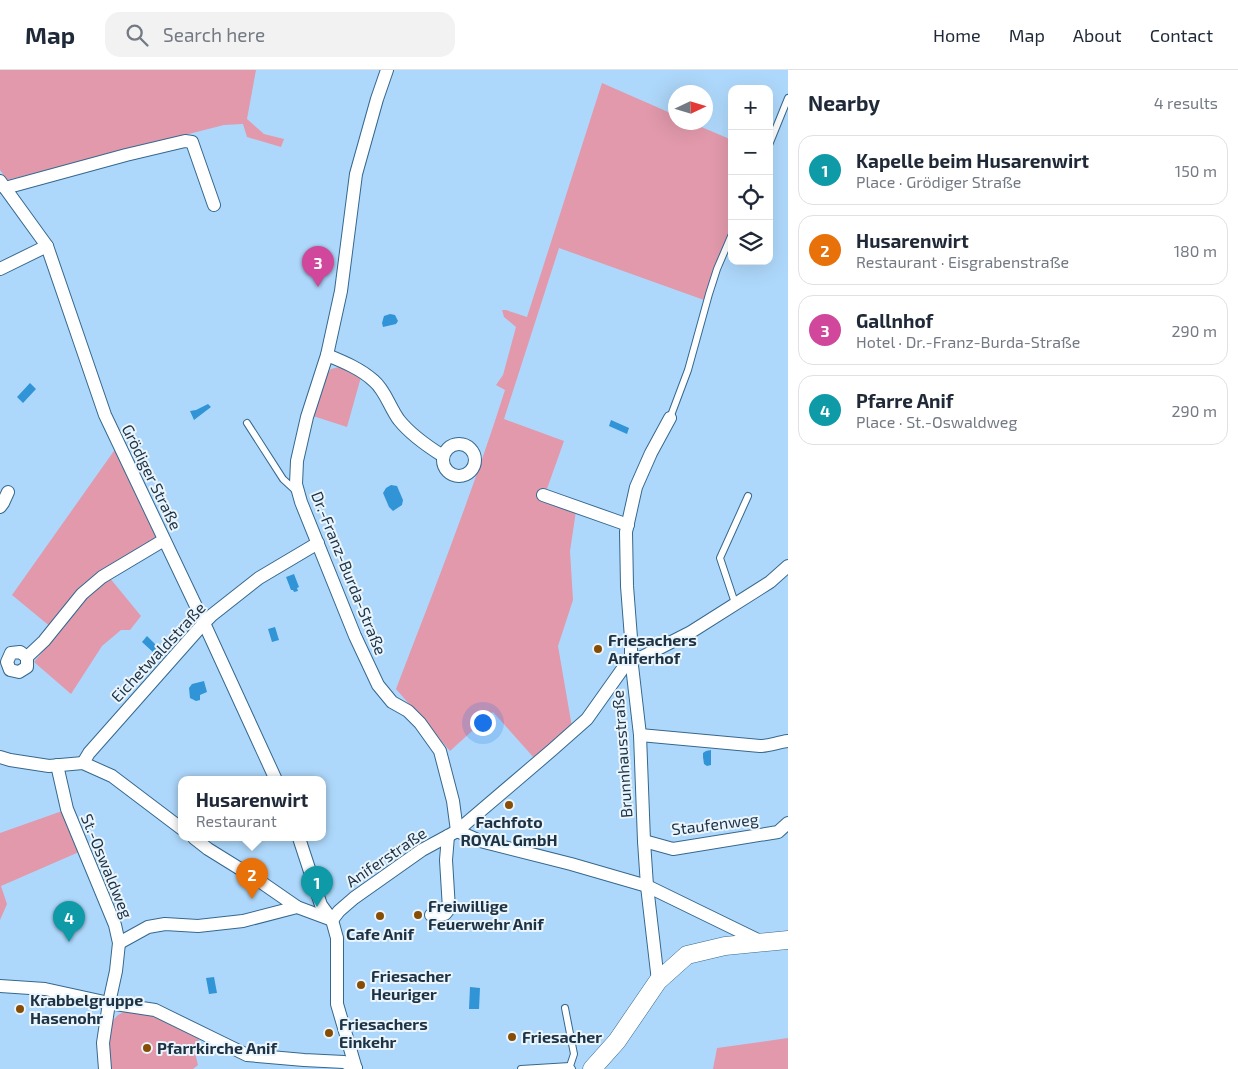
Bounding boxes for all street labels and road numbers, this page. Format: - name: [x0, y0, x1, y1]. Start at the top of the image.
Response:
- street label: Grödiger Straße: [119, 421, 186, 533]
- street label: Dr.-Franz-Burda-Straße: [308, 488, 391, 657]
- street label: Eichetwaldstraße: [107, 598, 209, 705]
- street label: Brunnhausstraße: [608, 689, 635, 819]
- street label: Staufenweg: [670, 809, 760, 838]
- street label: St.-Oswaldweg: [78, 811, 137, 921]
- street label: Aniferstraße: [342, 823, 430, 890]

